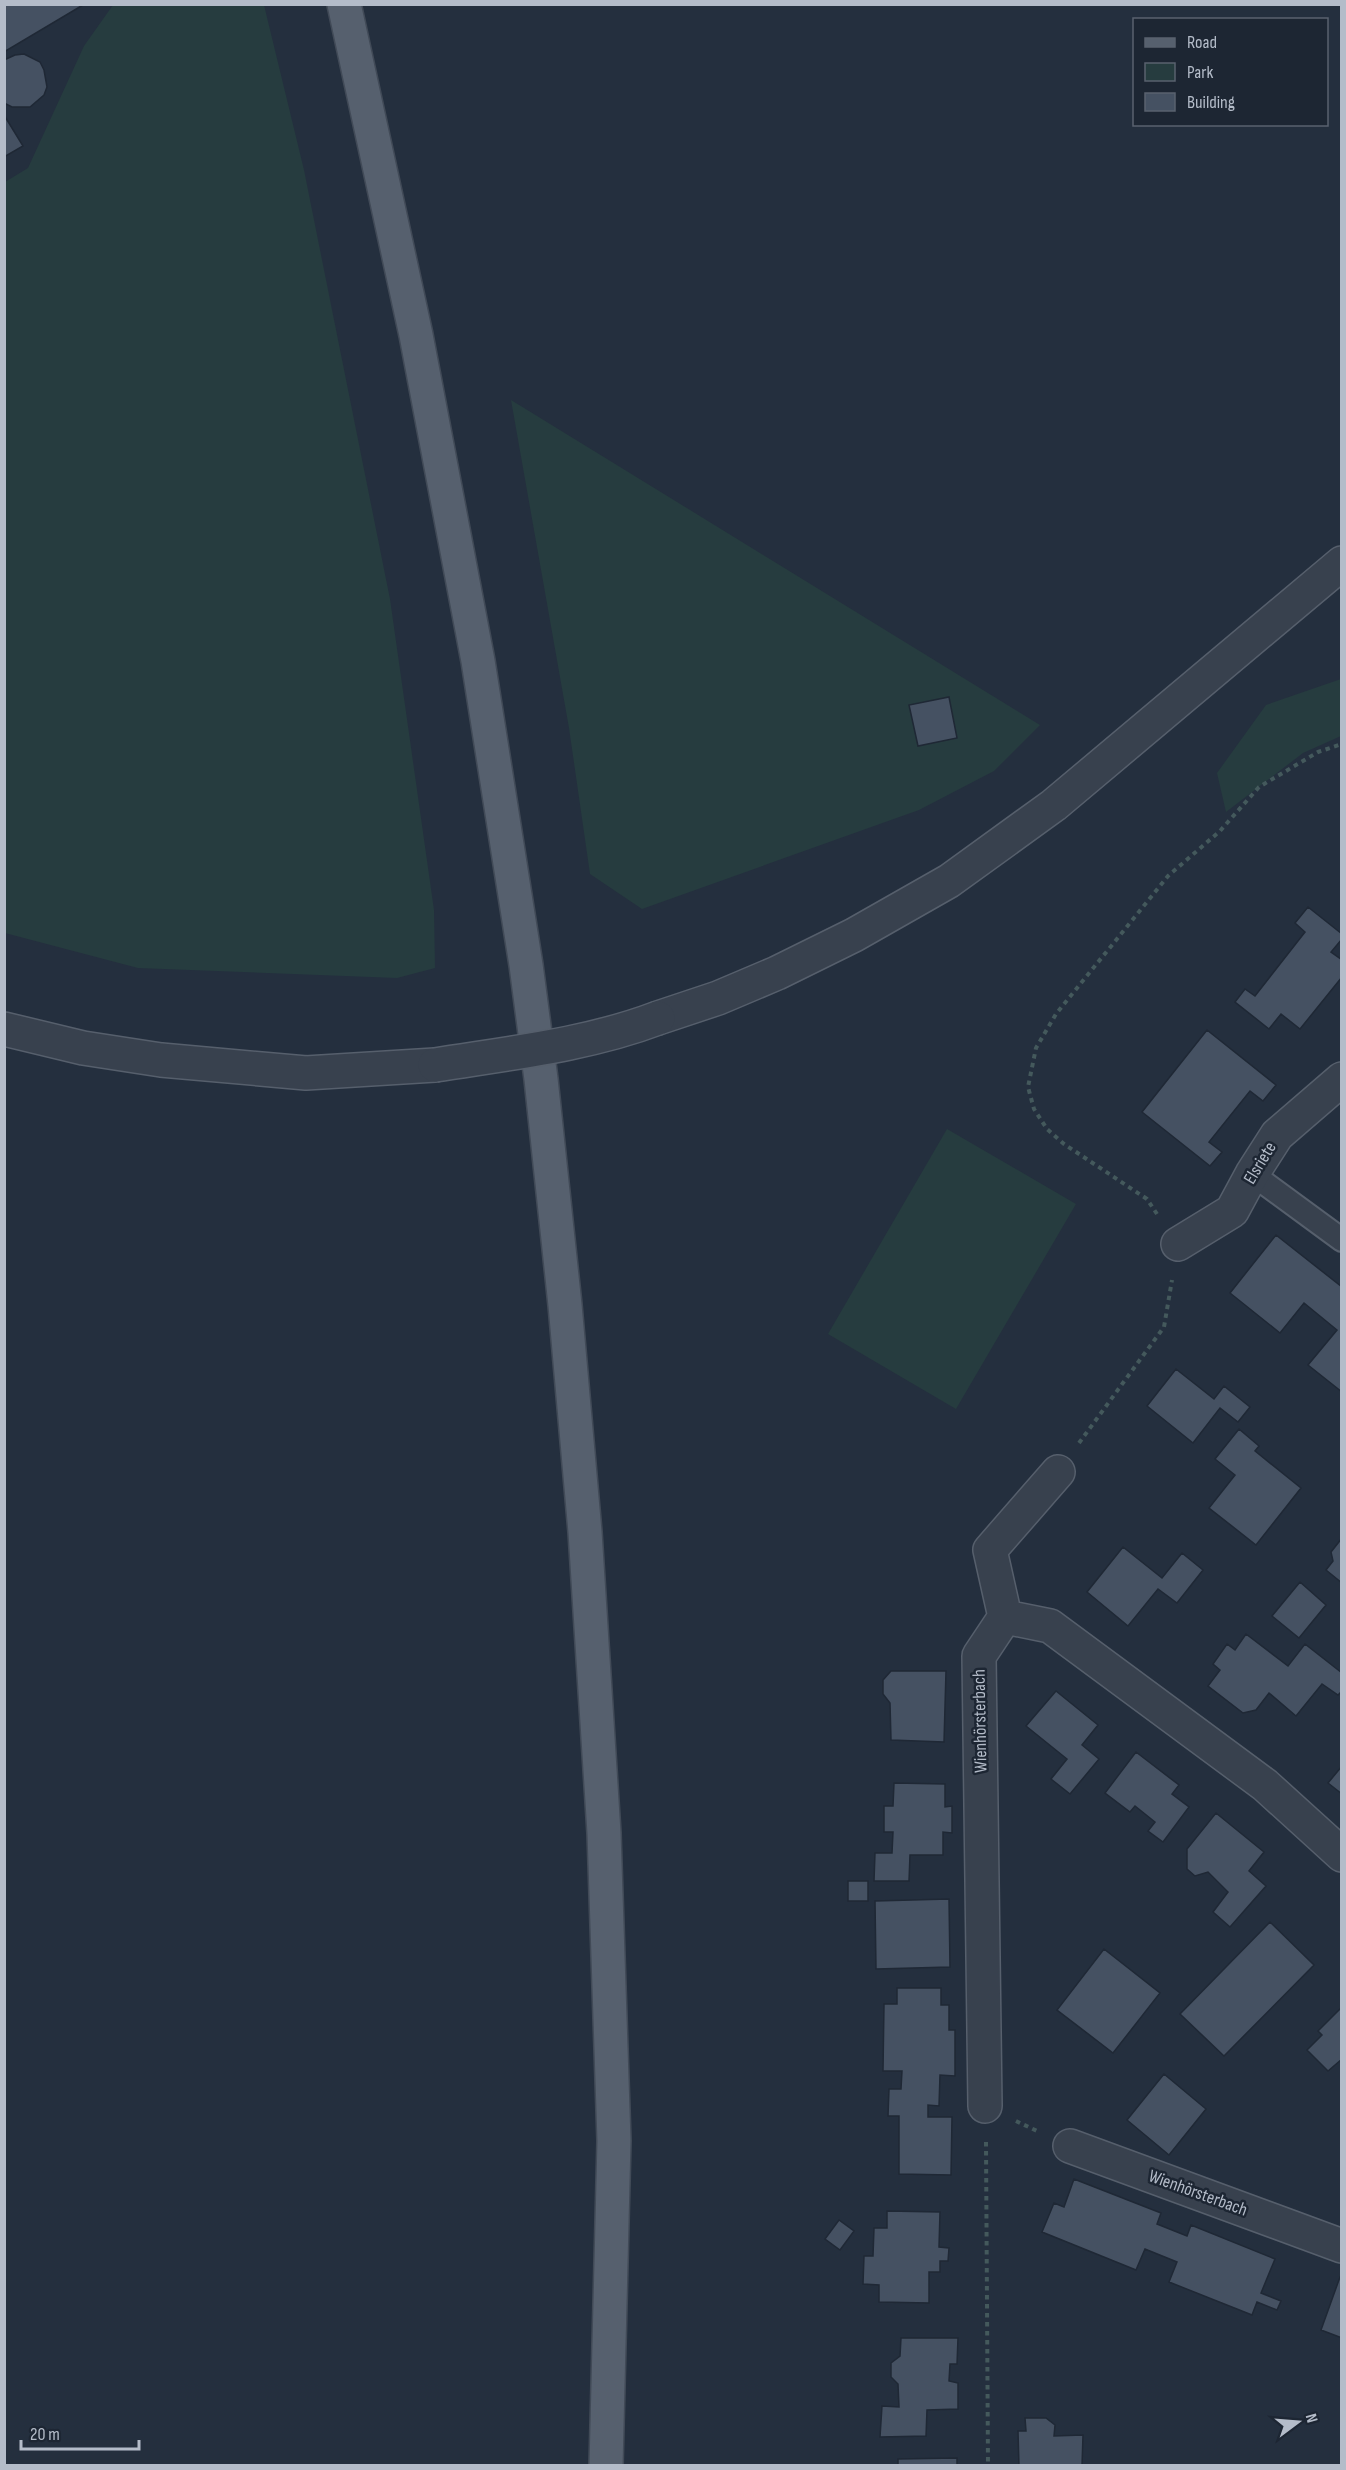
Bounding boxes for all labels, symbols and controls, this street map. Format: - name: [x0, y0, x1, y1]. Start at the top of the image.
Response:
- legend: [1133, 18, 1328, 126]
- text: Road: [1187, 32, 1217, 53]
- text: Park: [1187, 62, 1213, 83]
- text: Building: [1187, 92, 1235, 113]
- street label: Elsriete: [1239, 1138, 1281, 1188]
- street label: Wienhörsterbach: [969, 1669, 991, 1773]
- street label: Wienhörsterbach: [1146, 2165, 1250, 2221]
- north arrow: [1268, 2392, 1328, 2452]
- text: N: [1301, 2412, 1321, 2425]
- scale bar: [21, 2413, 140, 2451]
- text: 20 m: [30, 2424, 60, 2445]

